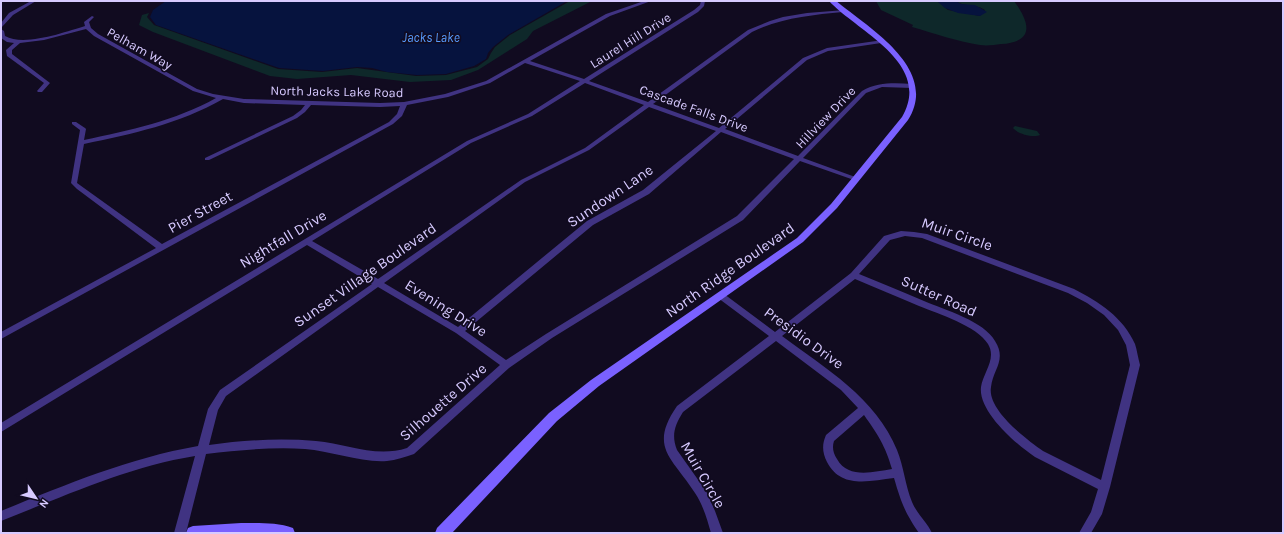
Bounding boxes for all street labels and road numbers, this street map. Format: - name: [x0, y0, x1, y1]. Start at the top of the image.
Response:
- street label: Laurel Hill Drive: [587, 9, 674, 71]
- street label: Pelham Way: [105, 24, 175, 72]
- street label: Cascade Falls Drive: [637, 82, 750, 135]
- street label: North Jacks Lake Road: [270, 83, 404, 100]
- street label: Hillview Drive: [792, 83, 859, 151]
- street label: Sundown Lane: [564, 161, 656, 231]
- street label: Pier Street: [165, 187, 236, 237]
- street label: Nightfall Drive: [236, 206, 330, 272]
- street label: Muir Circle: [919, 213, 995, 255]
- street label: Sunset Village Boulevard: [290, 219, 440, 331]
- street label: North Ridge Boulevard: [662, 219, 798, 321]
- street label: Sutter Road: [898, 271, 980, 321]
- street label: Evening Drive: [402, 276, 490, 340]
- street label: Presidio Drive: [761, 303, 847, 373]
- street label: Silhouette Drive: [396, 359, 490, 445]
- street label: Muir Circle: [677, 438, 729, 512]

